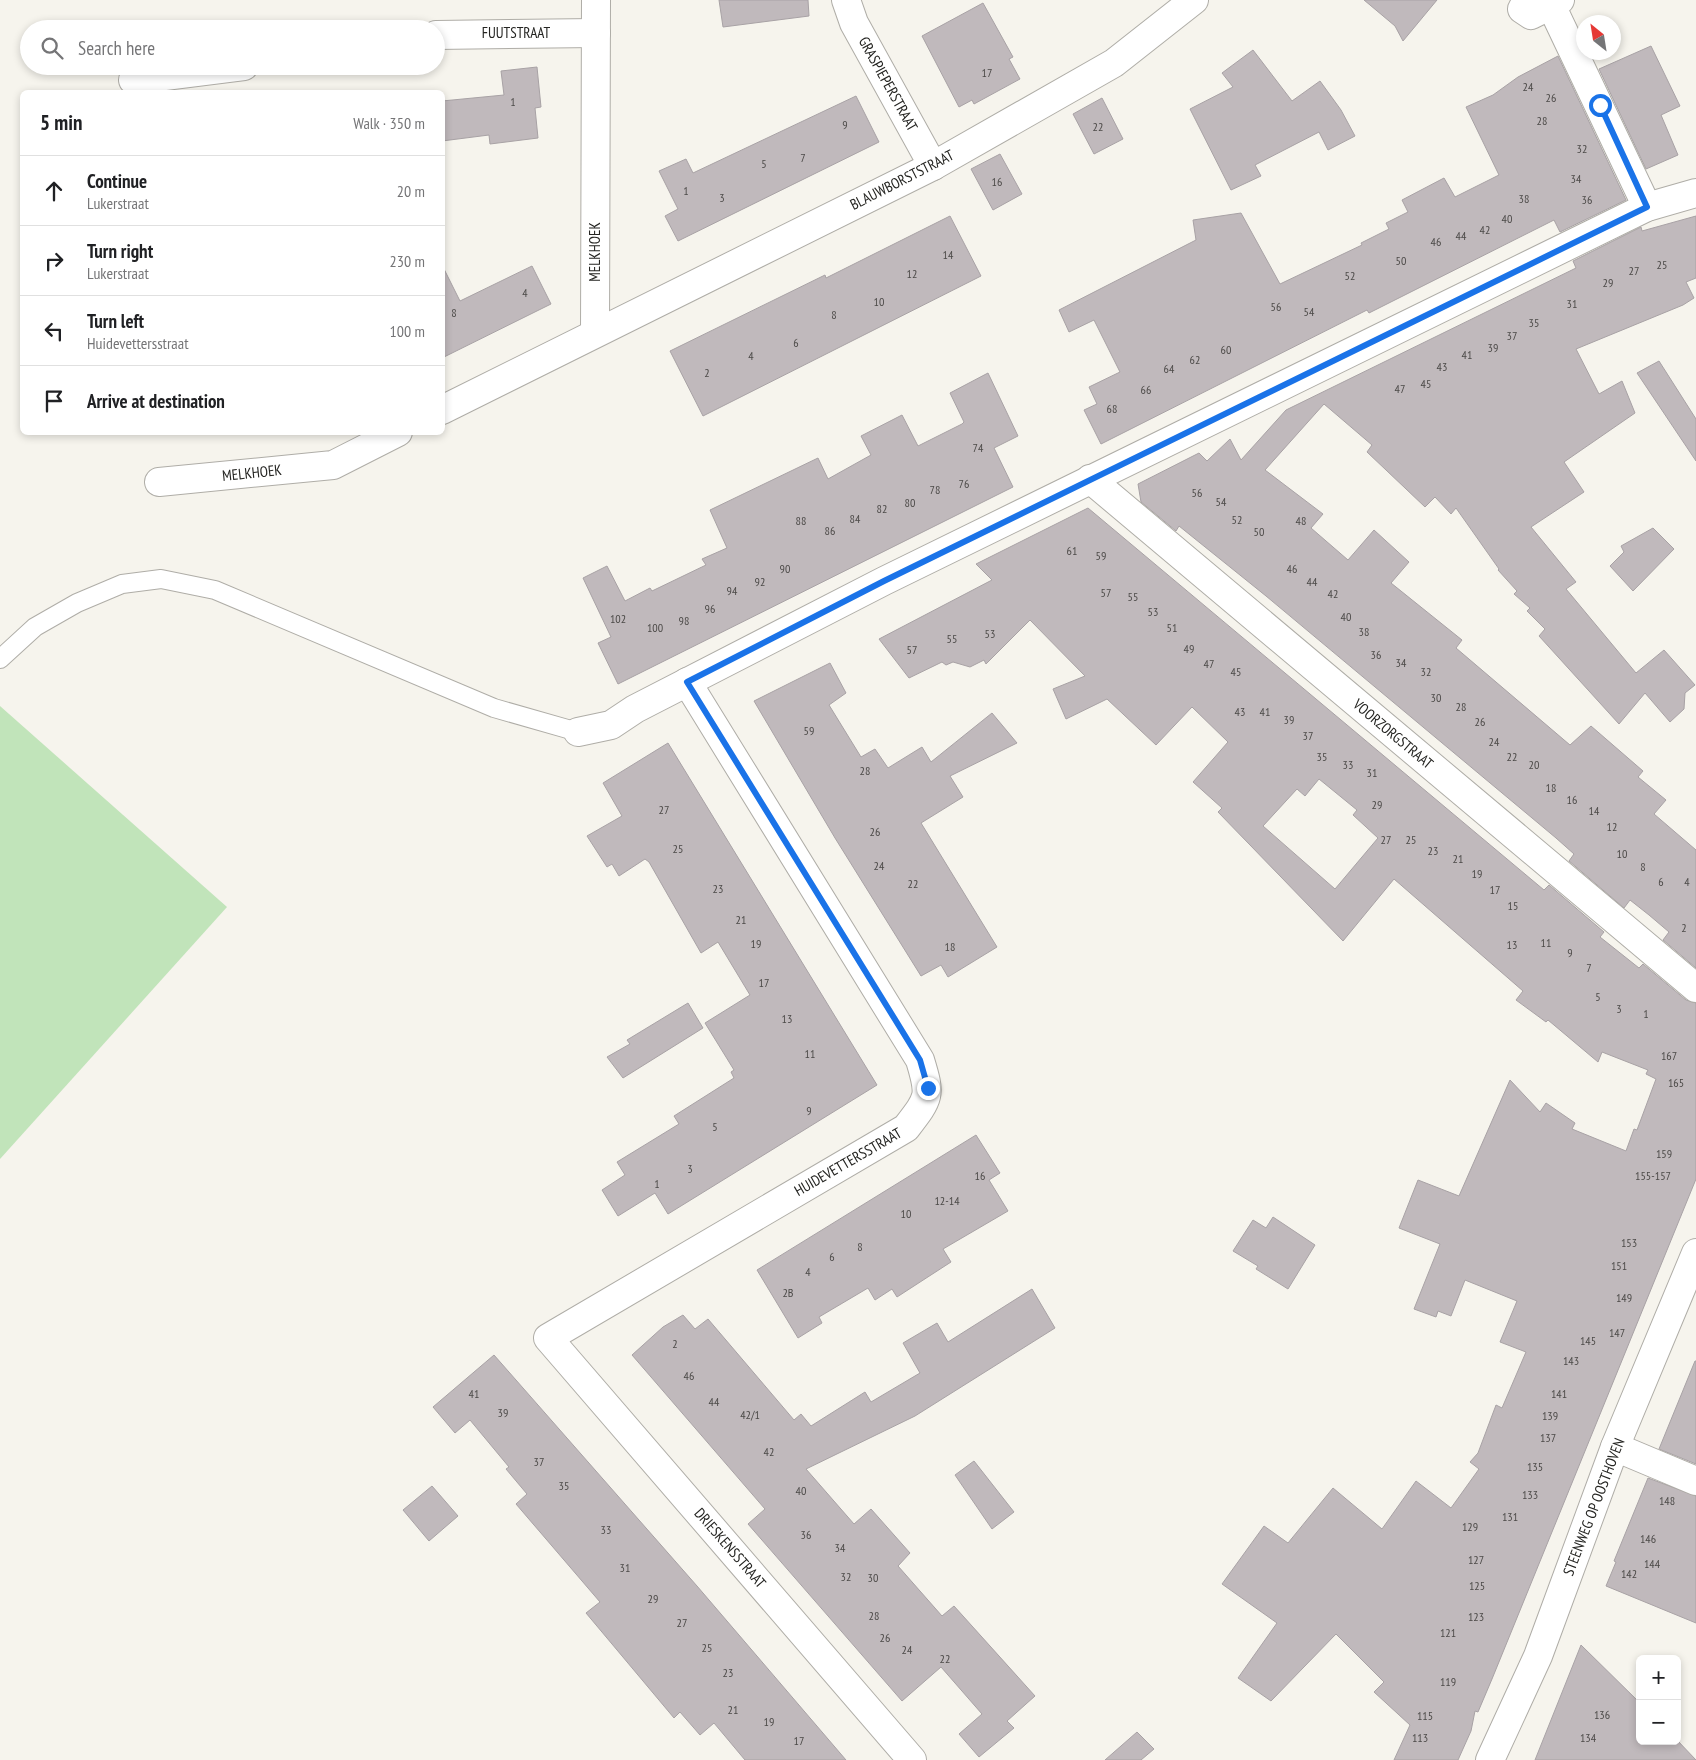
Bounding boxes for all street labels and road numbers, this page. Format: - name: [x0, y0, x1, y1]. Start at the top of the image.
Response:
- street label: FUUTSTRAAT: [482, 23, 551, 42]
- street label: GRASPIEPERSTRAAT: [855, 33, 922, 134]
- street label: BLAUWBORSTSTRAAT: [847, 145, 957, 214]
- street label: MELKHOEK: [585, 222, 604, 282]
- street label: MELKHOEK: [221, 460, 283, 485]
- street label: VOORZORGSTRAAT: [1349, 694, 1437, 773]
- street label: HUIDEVETTERSSTRAAT: [791, 1123, 905, 1200]
- street label: STEENWEG OP OOSTHOVEN: [1559, 1435, 1629, 1578]
- street label: DRIESKENSSTRAAT: [690, 1504, 770, 1592]

